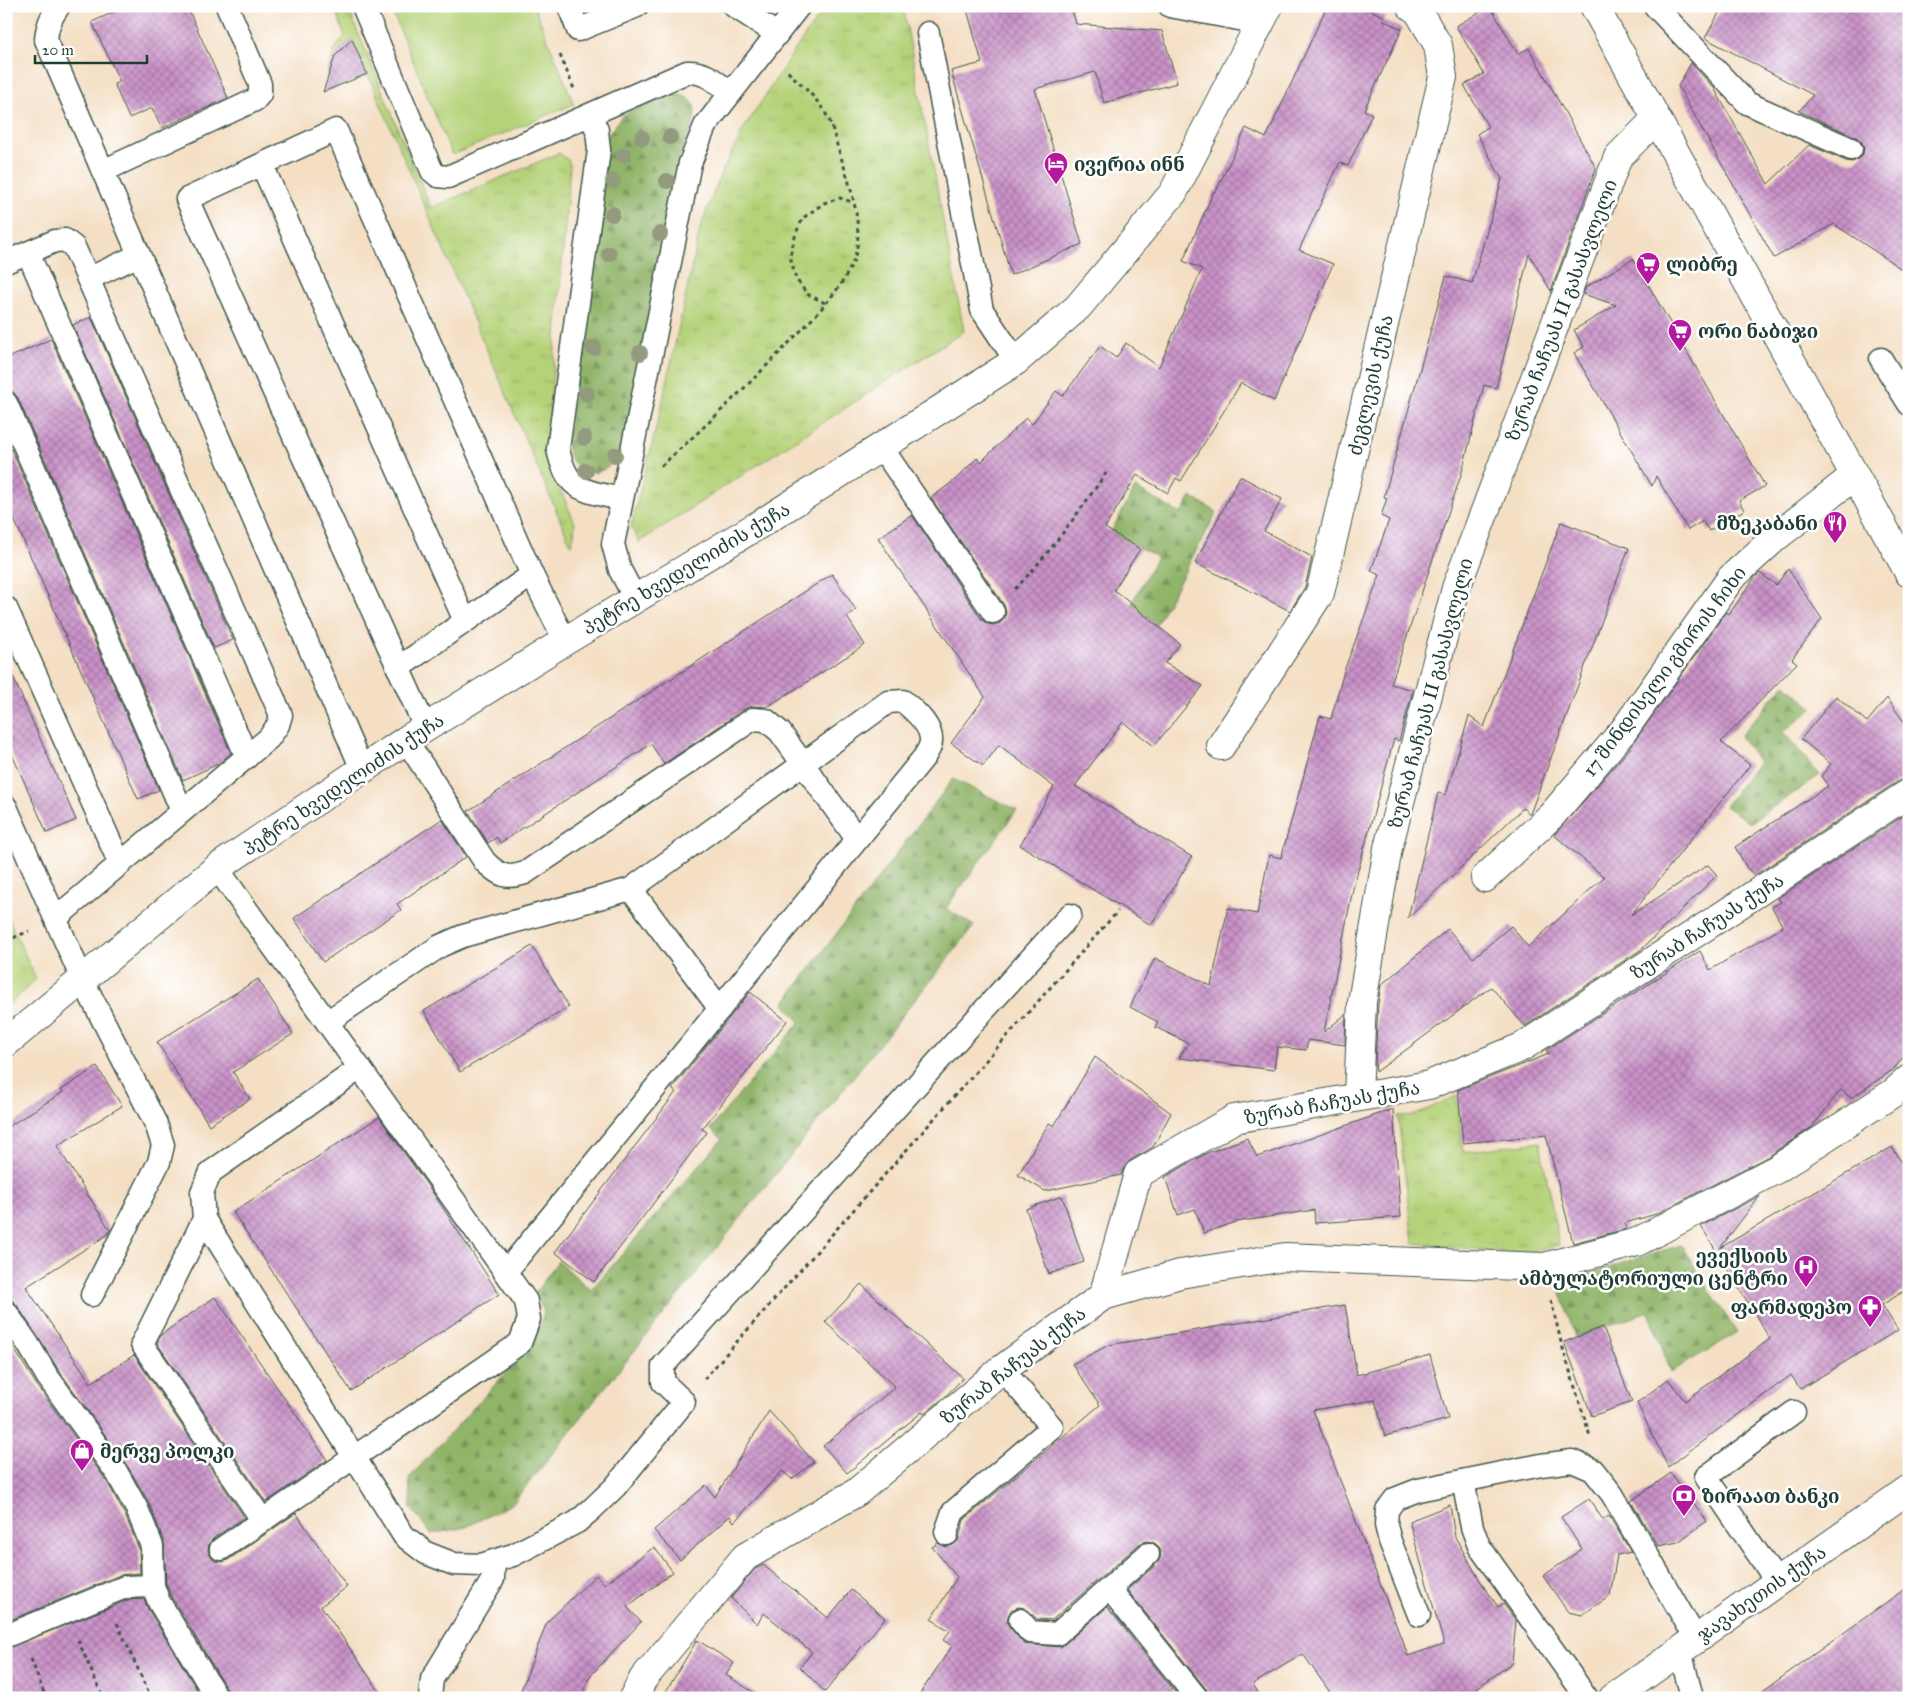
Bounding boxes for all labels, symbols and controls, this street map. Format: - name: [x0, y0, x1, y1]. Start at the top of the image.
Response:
- scale bar: [35, 32, 148, 64]
- text: 20 m: [42, 41, 74, 59]
- hotel icon: ივერია ინნ: [1043, 151, 1069, 185]
- place label: ივერია ინნ: [1074, 153, 1185, 176]
- street label: ზურაბ ჩაჩუას II გასასვლელი: [1501, 176, 1622, 444]
- supermarket icon: ლიბრე: [1635, 251, 1661, 285]
- place label: ლიბრე: [1666, 253, 1738, 276]
- street label: ძეგლევის ქუჩა: [1343, 312, 1398, 458]
- supermarket icon: ორი ნაბიჯი: [1667, 318, 1693, 352]
- place label: ორი ნაბიჯი: [1698, 320, 1818, 343]
- street label: პეტრე ხვედელიძის ქუჩა: [578, 497, 794, 640]
- restaurant icon: მზეკაბანი: [1822, 510, 1848, 544]
- place label: მზეკაბანი: [1717, 512, 1818, 535]
- street label: ზურაბ ჩაჩუას II გასასვლელი: [1383, 556, 1478, 831]
- street label: 17 შინდისელი გმირის ჩიხი: [1578, 562, 1751, 781]
- street label: პეტრე ხვედელიძის ქუჩა: [238, 708, 448, 861]
- street label: ზურაბ ჩაჩუას ქუჩა: [1627, 868, 1788, 984]
- street label: ზურაბ ჩაჩუას ქუჩა: [1243, 1076, 1422, 1129]
- place label: ევექსიის ამბულატორიული ცენტრი: [1519, 1245, 1788, 1290]
- hospital icon: ევექსიის ამბულატორიული ცენტრი: [1793, 1254, 1819, 1288]
- pharmacy icon: ფარმადეპო: [1857, 1294, 1883, 1328]
- place label: ფარმადეპო: [1731, 1296, 1852, 1319]
- street label: ზურაბ ჩაჩუას ქუჩა: [936, 1302, 1090, 1429]
- shop icon: მერვე პოლკი: [69, 1438, 95, 1472]
- place label: მერვე პოლკი: [100, 1440, 235, 1463]
- bank icon: ზირაათ ბანკი: [1671, 1483, 1697, 1517]
- place label: ზირაათ ბანკი: [1701, 1485, 1840, 1508]
- street label: ჯავახეთის ქუჩა: [1692, 1540, 1830, 1647]

